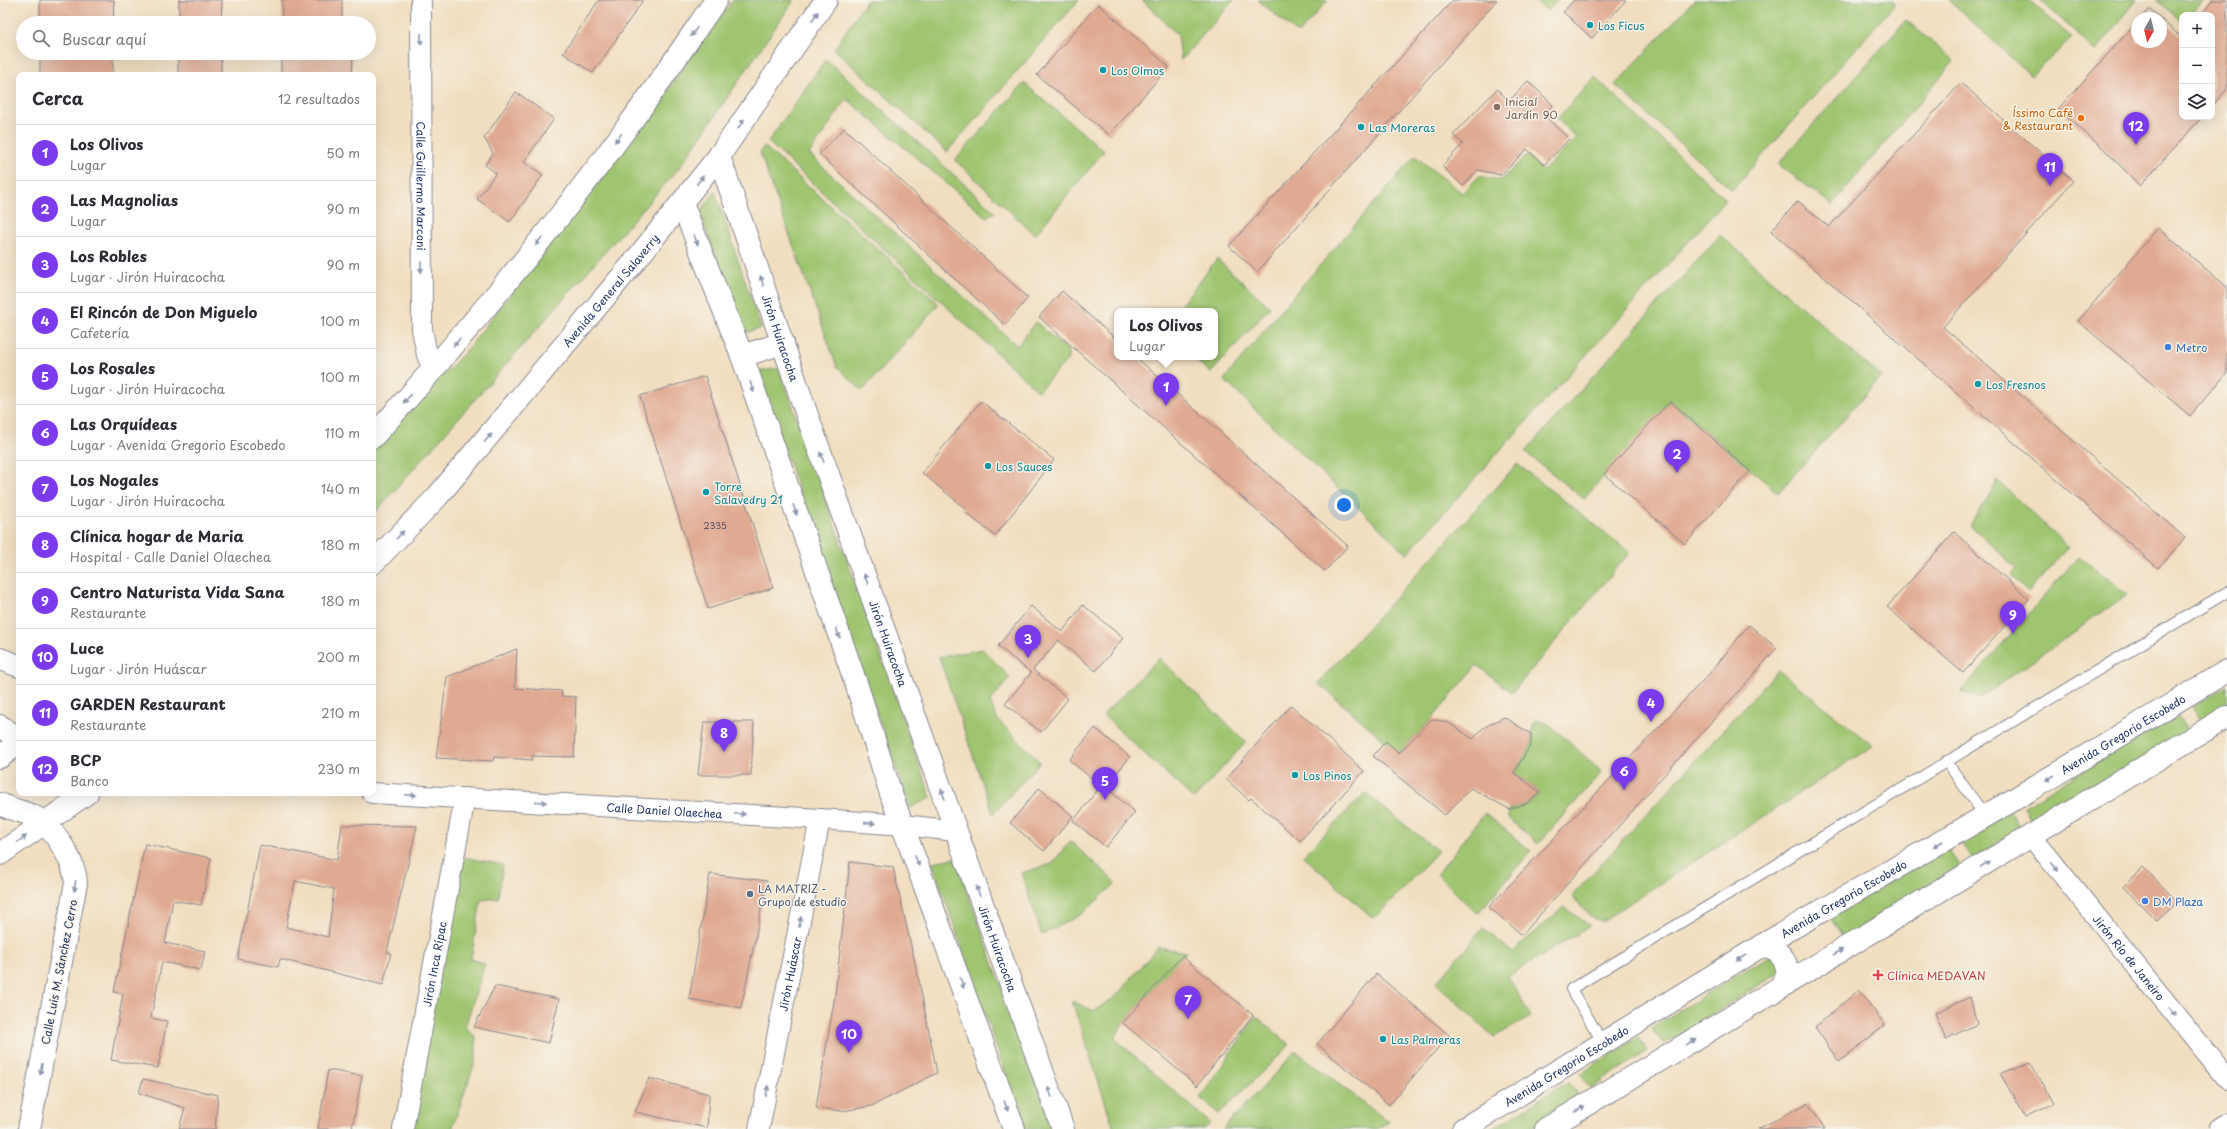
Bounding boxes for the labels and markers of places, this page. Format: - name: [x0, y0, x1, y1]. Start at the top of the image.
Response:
- place label: Los Ficus: [1598, 17, 1645, 34]
- marker: Los Ficus: [1585, 20, 1595, 30]
- place label: Los Olmos: [1111, 62, 1164, 79]
- marker: Los Olmos: [1098, 65, 1108, 75]
- place label: Inicial Jardín 90: [1505, 93, 1558, 123]
- marker: Inicial Jardín 90: [1492, 102, 1502, 112]
- place label: Íssimo Café & Restaurant: [2003, 104, 2074, 134]
- pin: 12: [2123, 112, 2149, 145]
- marker: Íssimo Café & Restaurant: [2076, 113, 2086, 123]
- place label: Las Moreras: [1369, 119, 1435, 136]
- marker: Las Moreras: [1356, 122, 1366, 132]
- pin: 11: [2037, 153, 2063, 186]
- place label: Metro: [2176, 339, 2207, 356]
- marker: Metro: [2163, 342, 2173, 352]
- pin: 1: [1153, 373, 1179, 406]
- place label: Los Fresnos: [1986, 376, 2045, 393]
- marker: Los Fresnos: [1973, 379, 1983, 389]
- pin: 2: [1664, 440, 1690, 473]
- place label: Los Sauces: [996, 458, 1052, 475]
- marker: Los Sauces: [983, 461, 993, 471]
- place label: Torre Salavedry 21: [714, 478, 783, 508]
- marker: Torre Salavedry 21: [701, 487, 711, 497]
- pin: 9: [2000, 601, 2026, 634]
- pin: 3: [1015, 625, 1041, 658]
- pin: 4: [1638, 689, 1664, 722]
- pin: 8: [711, 719, 737, 752]
- pin: 6: [1611, 757, 1637, 790]
- pin: 5: [1092, 767, 1118, 800]
- place label: Los Pinos: [1303, 767, 1351, 784]
- marker: Los Pinos: [1290, 770, 1300, 780]
- place label: LA MATRIZ - Grupo de estudio: [758, 880, 846, 910]
- marker: LA MATRIZ - Grupo de estudio: [745, 889, 755, 899]
- place label: DM Plaza: [2153, 893, 2203, 910]
- marker: DM Plaza: [2140, 896, 2150, 906]
- place label: Clínica MEDAVAN: [1887, 967, 1986, 984]
- marker: Clínica MEDAVAN: [1872, 969, 1884, 981]
- pin: 7: [1175, 986, 1201, 1019]
- pin: 10: [836, 1020, 862, 1053]
- place label: Las Palmeras: [1391, 1031, 1461, 1048]
- marker: Las Palmeras: [1378, 1034, 1388, 1044]

